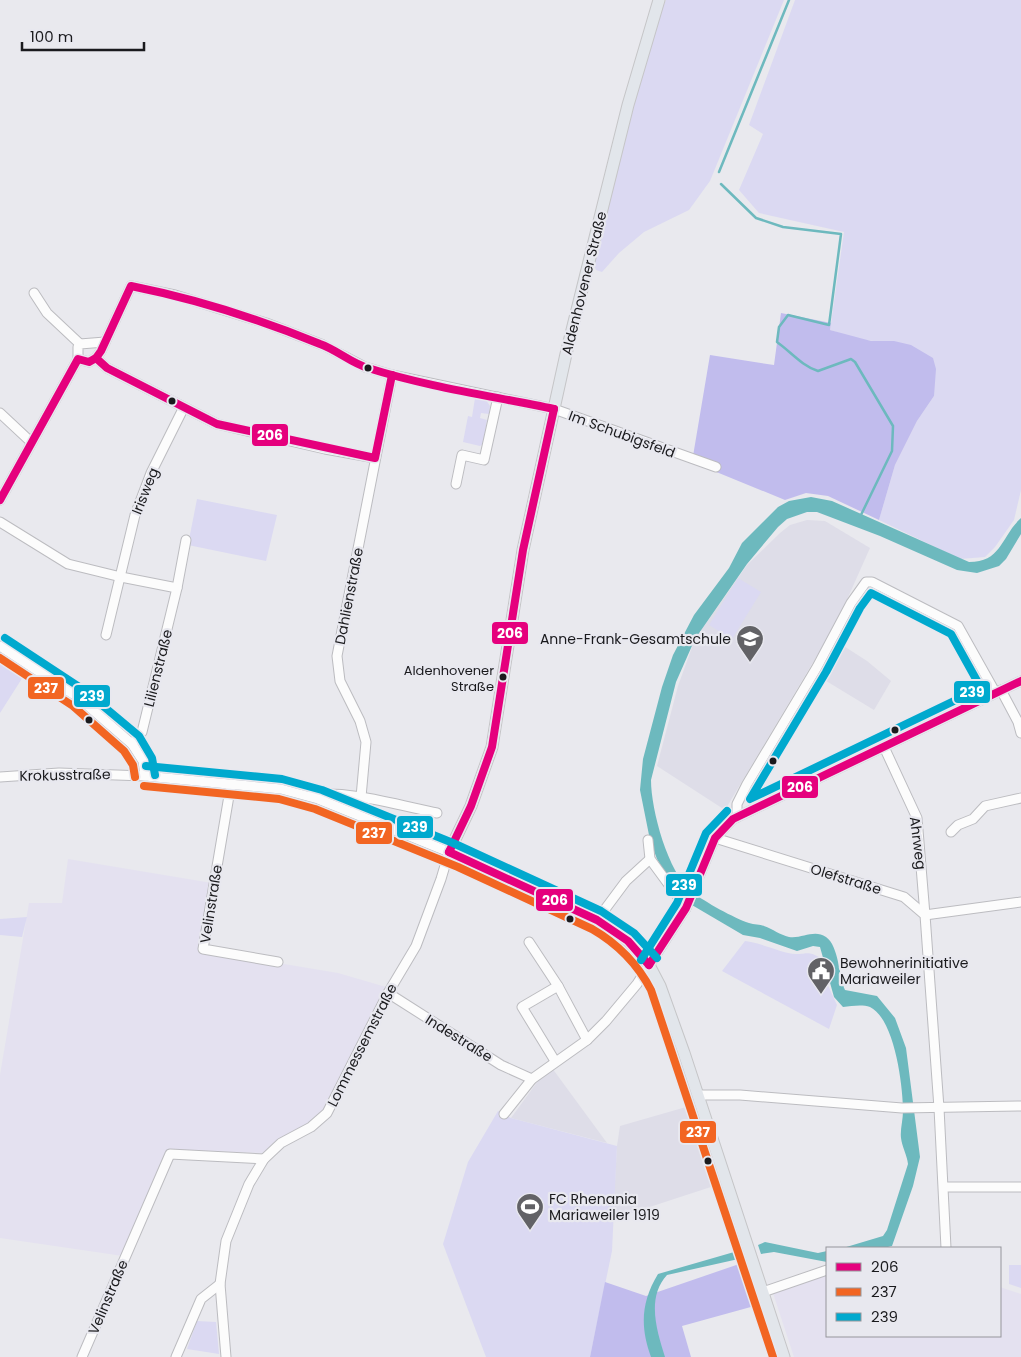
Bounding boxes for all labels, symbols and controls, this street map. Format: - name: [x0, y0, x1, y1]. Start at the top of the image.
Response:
- scale bar: [22, 20, 145, 52]
- text: 100 m: [30, 26, 73, 47]
- street label: Aldenhovener Straße: [556, 209, 612, 357]
- unlabelled marker: [363, 363, 373, 373]
- unlabelled marker: [167, 396, 177, 406]
- street label: Im Schubigsfeld: [566, 405, 678, 463]
- line badge: 206: [251, 423, 289, 447]
- text: 206: [257, 425, 283, 445]
- street label: Irisweg: [127, 465, 163, 517]
- street label: Dahlienstraße: [330, 546, 368, 646]
- line badge: 206: [491, 621, 529, 645]
- text: 206: [497, 623, 523, 643]
- school or university icon: Anne-Frank-Gesamtschule: [735, 624, 765, 663]
- street label: Lilienstraße: [139, 627, 177, 709]
- place label: Anne-Frank-Gesamtschule: [540, 629, 731, 649]
- place label: Aldenhovener Straße: [404, 661, 494, 696]
- marker: Aldenhovener Straße: [498, 672, 508, 682]
- line badge: 237: [27, 676, 65, 700]
- text: 237: [34, 678, 58, 698]
- line badge: 239: [953, 680, 991, 704]
- text: 239: [959, 682, 985, 702]
- line badge: 239: [73, 684, 111, 708]
- text: 239: [79, 686, 105, 706]
- unlabelled marker: [84, 715, 94, 725]
- unlabelled marker: [890, 725, 900, 735]
- unlabelled marker: [768, 756, 778, 766]
- street label: Krokusstraße: [19, 764, 111, 786]
- line badge: 206: [781, 775, 819, 799]
- text: 206: [787, 777, 813, 797]
- line badge: 239: [396, 815, 434, 839]
- street label: Ahrweg: [905, 815, 931, 871]
- text: 239: [402, 817, 428, 837]
- line badge: 237: [355, 821, 393, 845]
- text: 237: [362, 823, 386, 843]
- street label: Olefstraße: [808, 859, 884, 899]
- street label: Velinstraße: [195, 863, 227, 945]
- line badge: 239: [665, 873, 703, 897]
- text: 239: [671, 875, 697, 895]
- line badge: 206: [535, 888, 574, 912]
- text: 206: [542, 890, 568, 910]
- unlabelled marker: [565, 914, 575, 924]
- place label: Bewohnerinitiative Mariaweiler: [840, 953, 969, 989]
- public building icon: Bewohnerinitiative Mariaweiler: [806, 956, 836, 995]
- street label: Lommessemstraße: [322, 980, 402, 1110]
- street label: Indestraße: [422, 1009, 497, 1067]
- line badge: 237: [679, 1120, 717, 1144]
- text: 237: [686, 1122, 710, 1142]
- unlabelled marker: [703, 1156, 713, 1166]
- place label: FC Rhenania Mariaweiler 1919: [549, 1189, 660, 1225]
- sports icon: FC Rhenania Mariaweiler 1919: [515, 1192, 545, 1231]
- legend: [826, 1247, 1001, 1337]
- street label: Velinstraße: [83, 1256, 133, 1337]
- text: 206: [871, 1256, 899, 1277]
- text: 237: [871, 1281, 897, 1302]
- text: 239: [871, 1306, 898, 1327]

